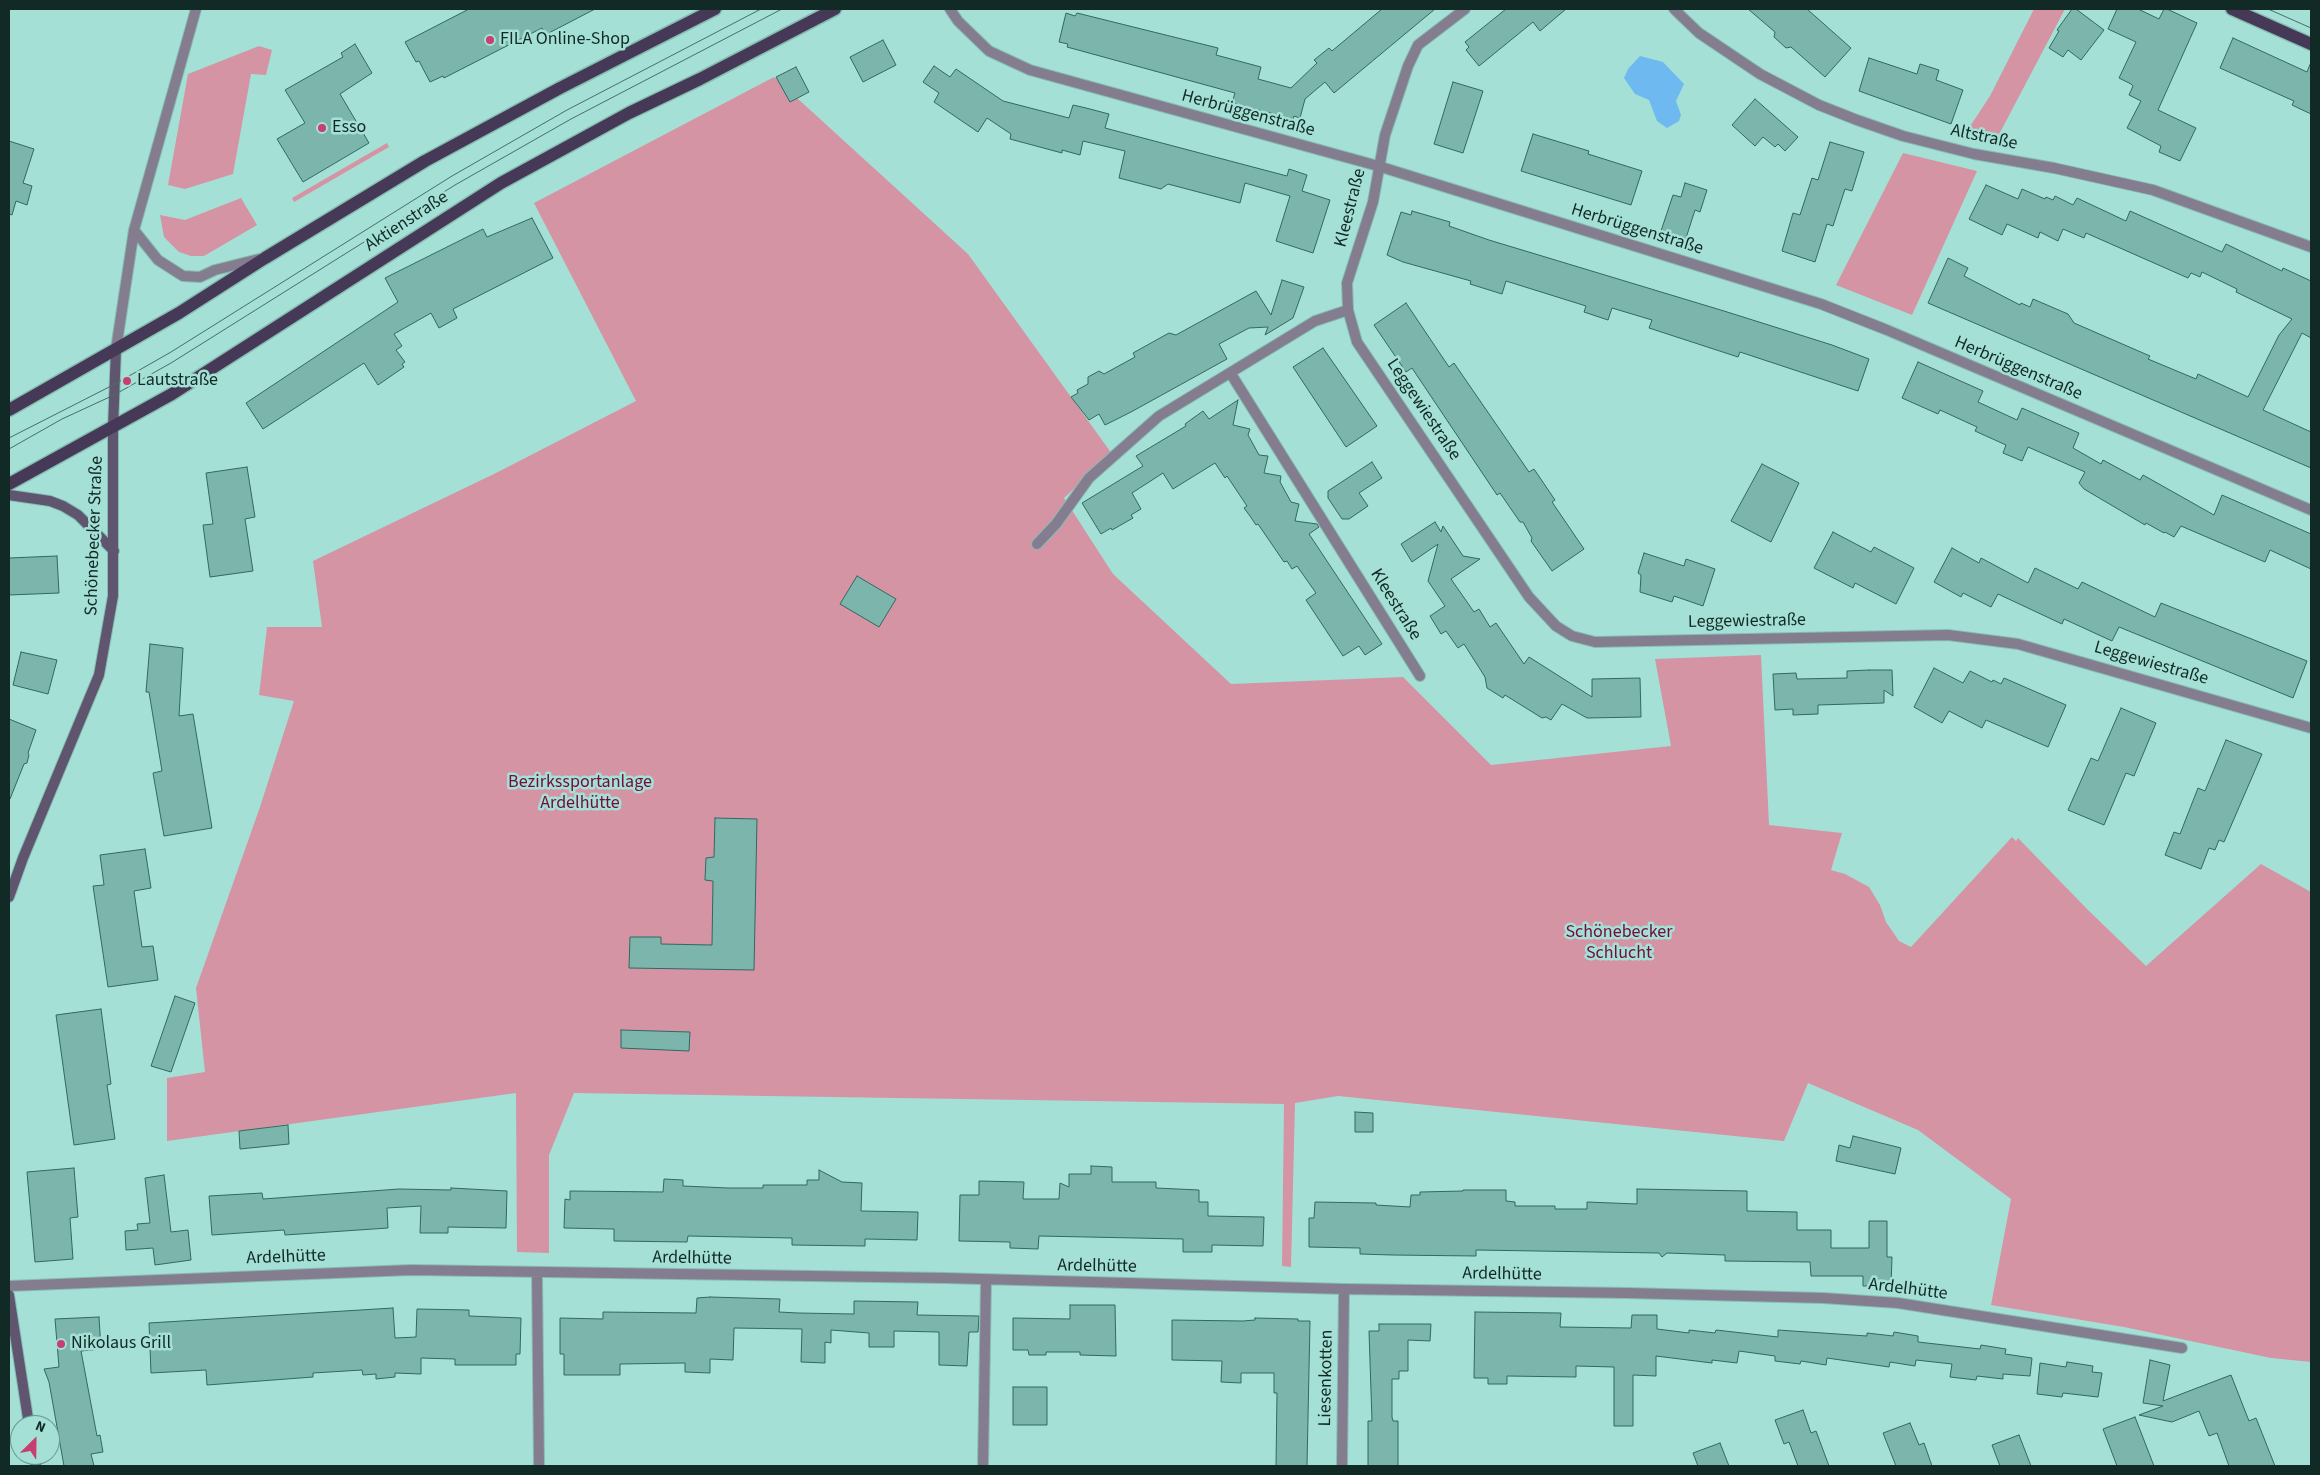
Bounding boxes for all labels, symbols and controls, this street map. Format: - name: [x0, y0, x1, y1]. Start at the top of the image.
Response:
- place label: FILA Online-Shop: [500, 29, 630, 51]
- marker: FILA Online-Shop: [484, 34, 496, 46]
- street label: Herbrüggenstraße: [1179, 86, 1317, 142]
- place label: Esso: [332, 117, 366, 139]
- street label: Altstraße: [1949, 120, 2019, 156]
- marker: Esso: [316, 122, 328, 134]
- street label: Kleestraße: [1331, 166, 1371, 250]
- street label: Aktienstraße: [361, 187, 453, 257]
- street label: Herbrüggenstraße: [1568, 200, 1706, 260]
- street label: Herbrüggenstraße: [1951, 332, 2085, 406]
- street label: Leggewiestraße: [1381, 355, 1465, 465]
- place label: Lautstraße: [137, 370, 218, 392]
- marker: Lautstraße: [121, 375, 133, 387]
- street label: Schönebecker Straße: [81, 456, 109, 616]
- street label: Kleestraße: [1365, 565, 1425, 645]
- street label: Leggewiestraße: [1688, 610, 1806, 634]
- street label: Leggewiestraße: [2091, 637, 2211, 691]
- park label: Bezirkssportanlage Ardelhütte: [508, 772, 652, 814]
- park label: Schönebecker Schlucht: [1566, 922, 1672, 964]
- street label: Ardelhütte: [246, 1246, 326, 1270]
- street label: Ardelhütte: [652, 1248, 732, 1270]
- street label: Ardelhütte: [1057, 1256, 1137, 1278]
- street label: Ardelhütte: [1462, 1264, 1542, 1286]
- street label: Ardelhütte: [1867, 1274, 1949, 1306]
- street label: Liesenkotten: [1315, 1329, 1339, 1427]
- place label: Nikolaus Grill: [71, 1333, 171, 1355]
- marker: Nikolaus Grill: [55, 1338, 67, 1350]
- north arrow: [10, 1415, 60, 1465]
- text: N: [32, 1416, 49, 1438]

